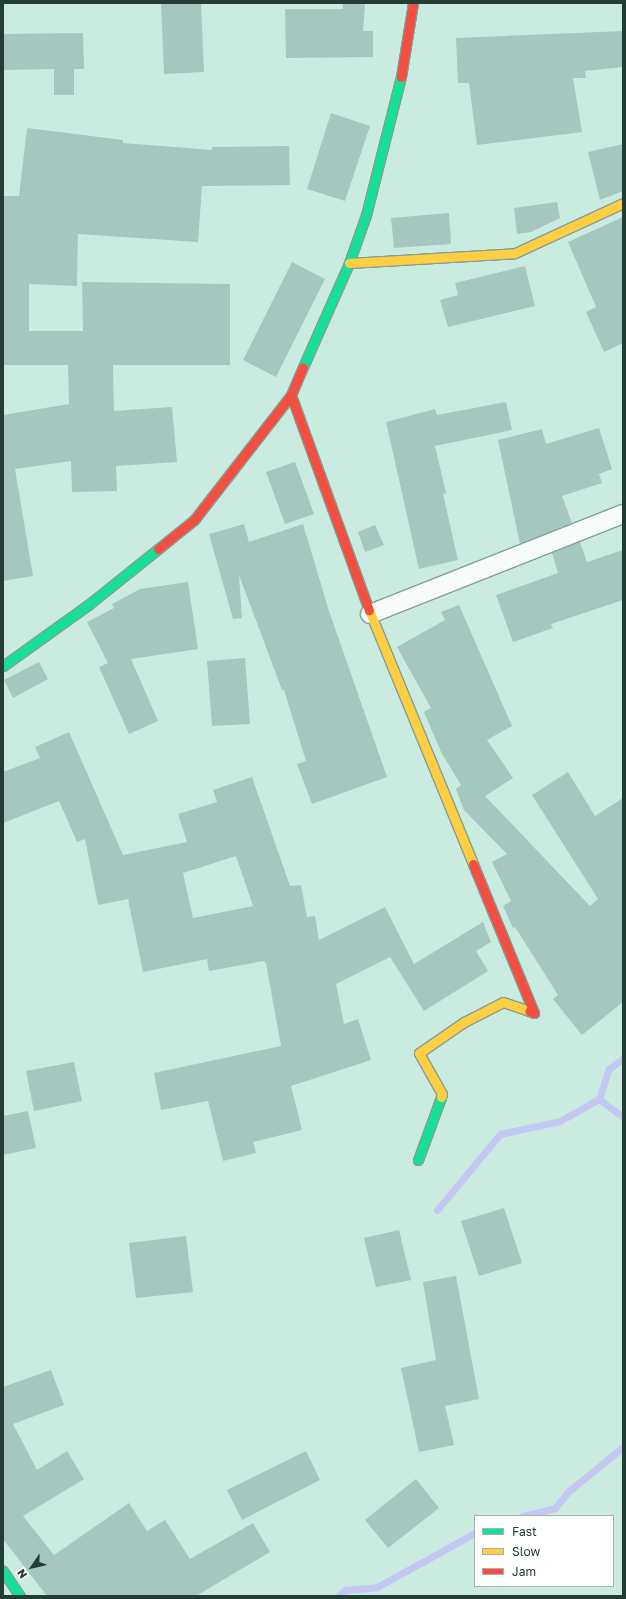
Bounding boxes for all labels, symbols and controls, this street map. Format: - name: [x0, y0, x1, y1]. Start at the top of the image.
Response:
- legend: [474, 1515, 614, 1587]
- text: Fast: [512, 1524, 537, 1539]
- text: Slow: [512, 1544, 540, 1559]
- north arrow: [12, 1547, 52, 1587]
- text: Jam: [512, 1564, 536, 1579]
- text: N: [14, 1567, 29, 1581]

